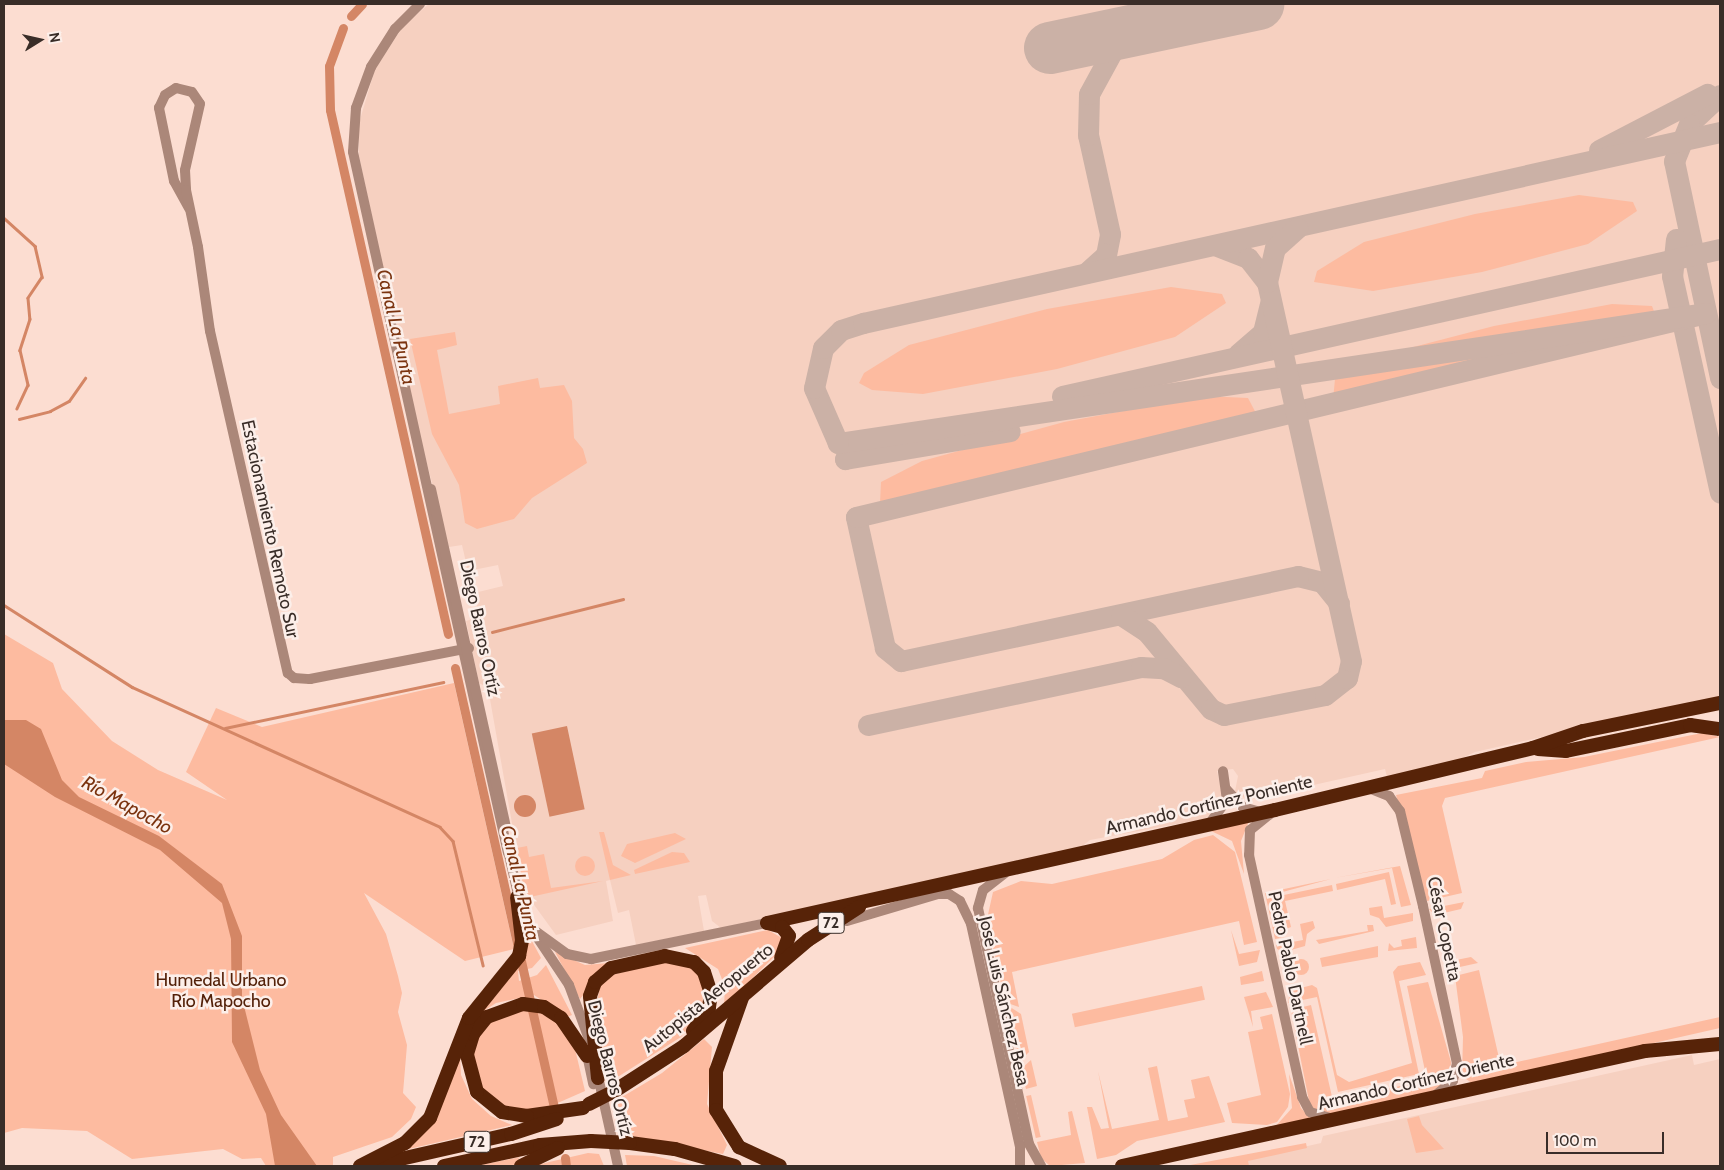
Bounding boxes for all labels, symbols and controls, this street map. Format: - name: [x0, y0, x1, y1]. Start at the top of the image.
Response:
- north arrow: [15, 15, 65, 65]
- text: N: [45, 31, 64, 44]
- water label: Canal La Punta: [372, 267, 420, 387]
- street label: Estacionamiento Remoto Sur: [236, 418, 304, 640]
- street label: Diego Barros Ortíz: [455, 558, 505, 698]
- water label: Río Mapocho: [78, 771, 176, 839]
- street label: Armando Cortínez Poniente: [1104, 771, 1314, 839]
- water label: Canal La Punta: [496, 823, 544, 943]
- street label: César Copetta: [1422, 875, 1466, 983]
- street label: Pedro Pablo Dartnell: [1263, 889, 1317, 1047]
- road number: 72: [817, 910, 845, 936]
- street label: José Luis Sánchez Besa: [974, 914, 1034, 1088]
- street label: Autopista Aeropuerto: [638, 939, 778, 1057]
- park label: Humedal Urbano Río Mapocho: [156, 970, 286, 1012]
- street label: Diego Barros Ortíz: [583, 998, 637, 1138]
- street label: Armando Cortínez Oriente: [1316, 1049, 1516, 1115]
- scale bar: [1549, 1122, 1666, 1154]
- road number: 72: [463, 1128, 491, 1156]
- text: 100 m: [1554, 1132, 1596, 1150]

